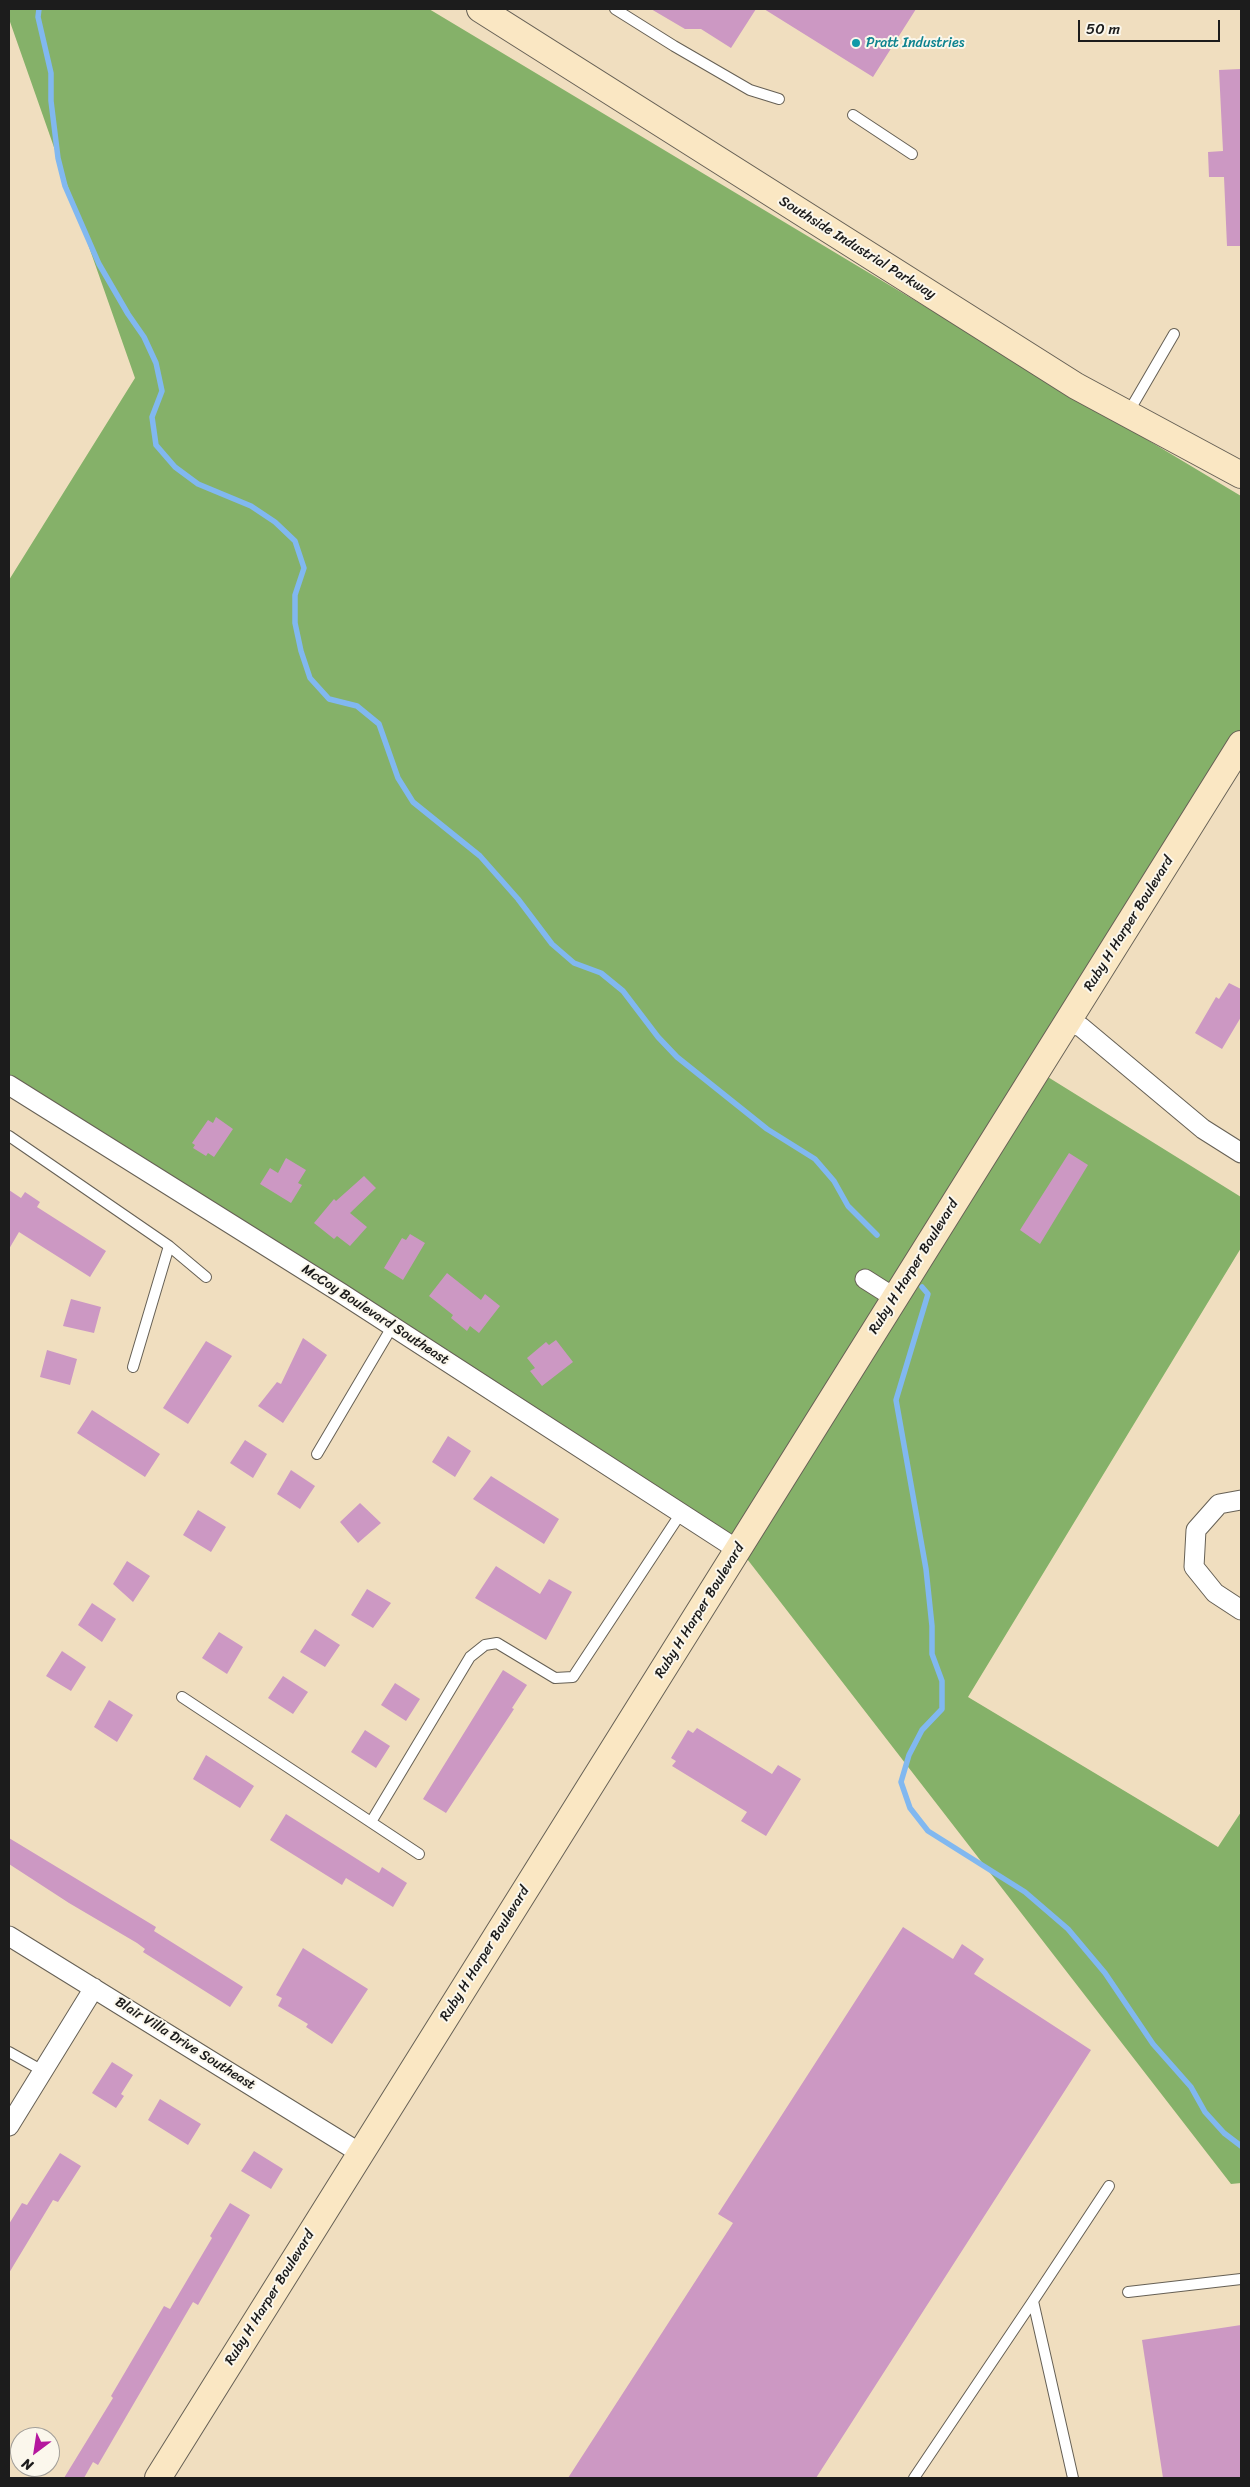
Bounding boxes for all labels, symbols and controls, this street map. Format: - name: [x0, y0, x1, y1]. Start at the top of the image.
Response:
- scale bar: [1080, 10, 1222, 42]
- text: 50 m: [1086, 16, 1120, 42]
- place label: Pratt Industries: [866, 35, 964, 51]
- marker: Pratt Industries: [850, 37, 862, 49]
- street label: Southside Industrial Parkway: [776, 193, 938, 303]
- street label: Ruby H Harper Boulevard: [1081, 854, 1177, 994]
- street label: Ruby H Harper Boulevard: [866, 1197, 962, 1337]
- street label: McCoy Boulevard Southeast: [298, 1261, 452, 1369]
- street label: Ruby H Harper Boulevard: [652, 1541, 748, 1681]
- street label: Ruby H Harper Boulevard: [437, 1884, 533, 2024]
- street label: Blair Villa Drive Southeast: [112, 1994, 258, 2094]
- street label: Ruby H Harper Boulevard: [222, 2228, 318, 2368]
- north arrow: [10, 2427, 60, 2477]
- text: N: [17, 2451, 38, 2478]

